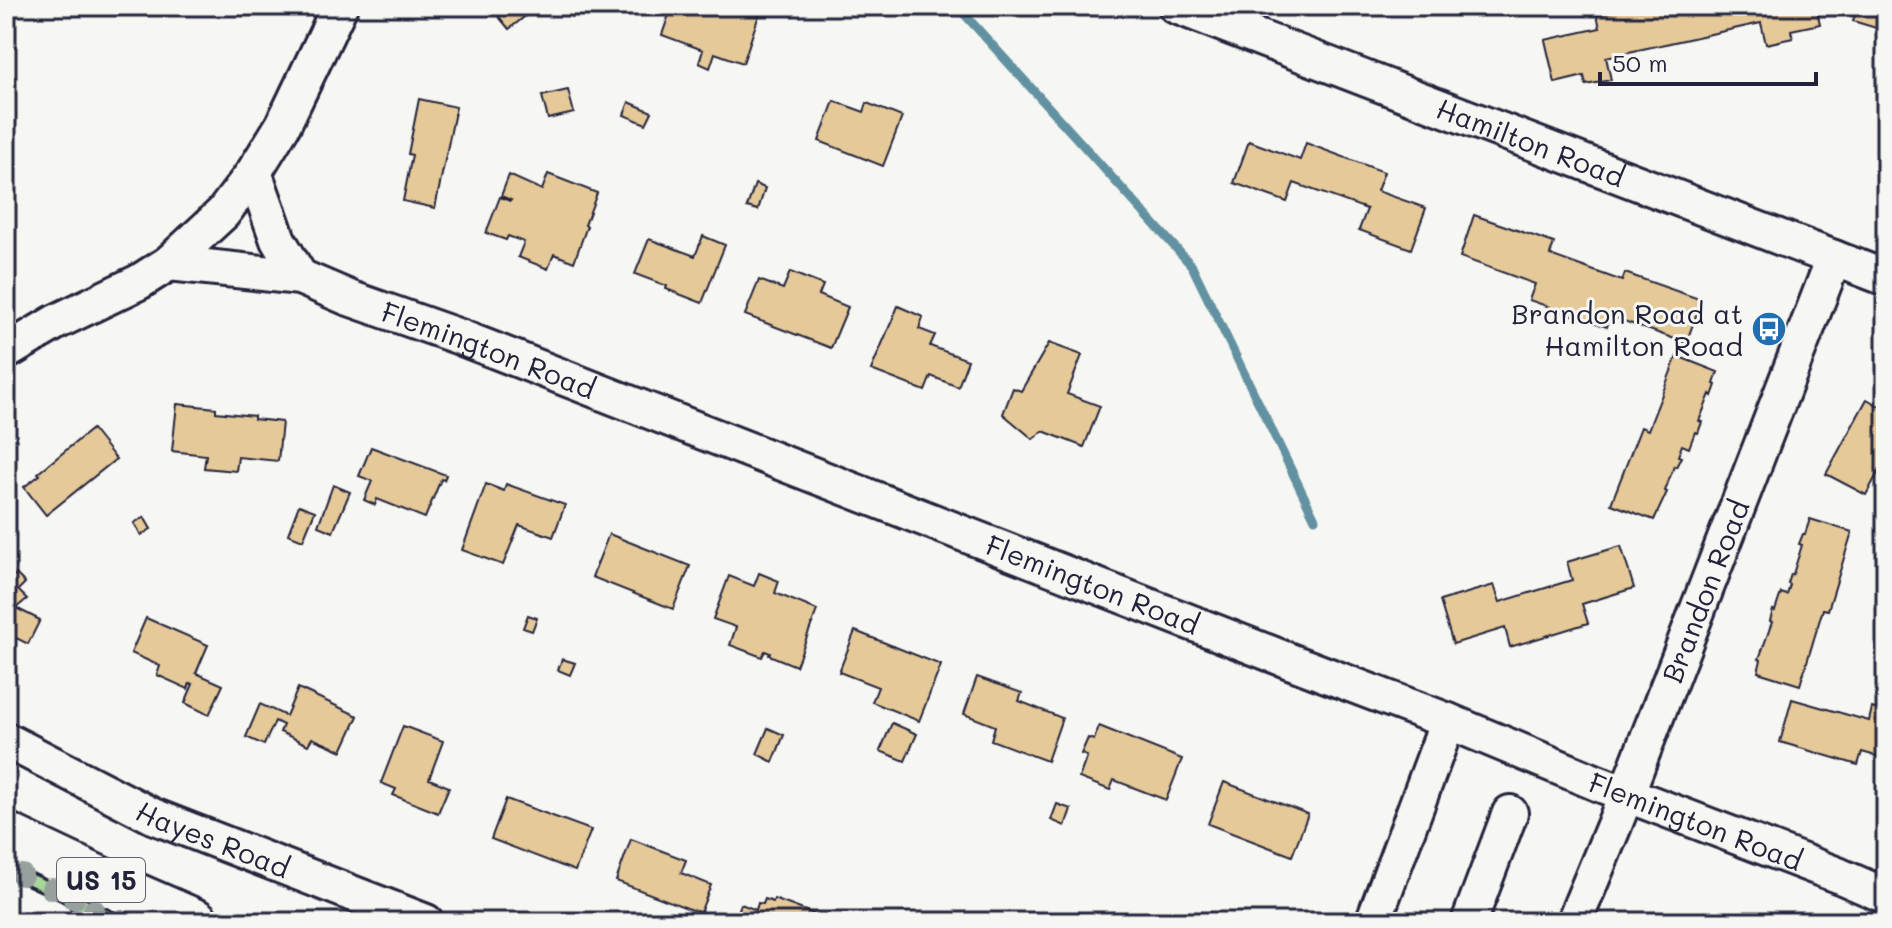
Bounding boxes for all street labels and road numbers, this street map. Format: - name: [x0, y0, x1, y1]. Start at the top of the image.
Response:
- street label: Hamilton Road: [1432, 90, 1630, 194]
- street label: Flemington Road: [377, 293, 601, 406]
- street label: Brandon Road: [1653, 494, 1757, 687]
- street label: Flemington Road: [981, 526, 1205, 642]
- street label: Flemington Road: [1584, 764, 1808, 878]
- street label: Hayes Road: [130, 792, 295, 885]
- road number: US 15: [57, 858, 145, 902]

